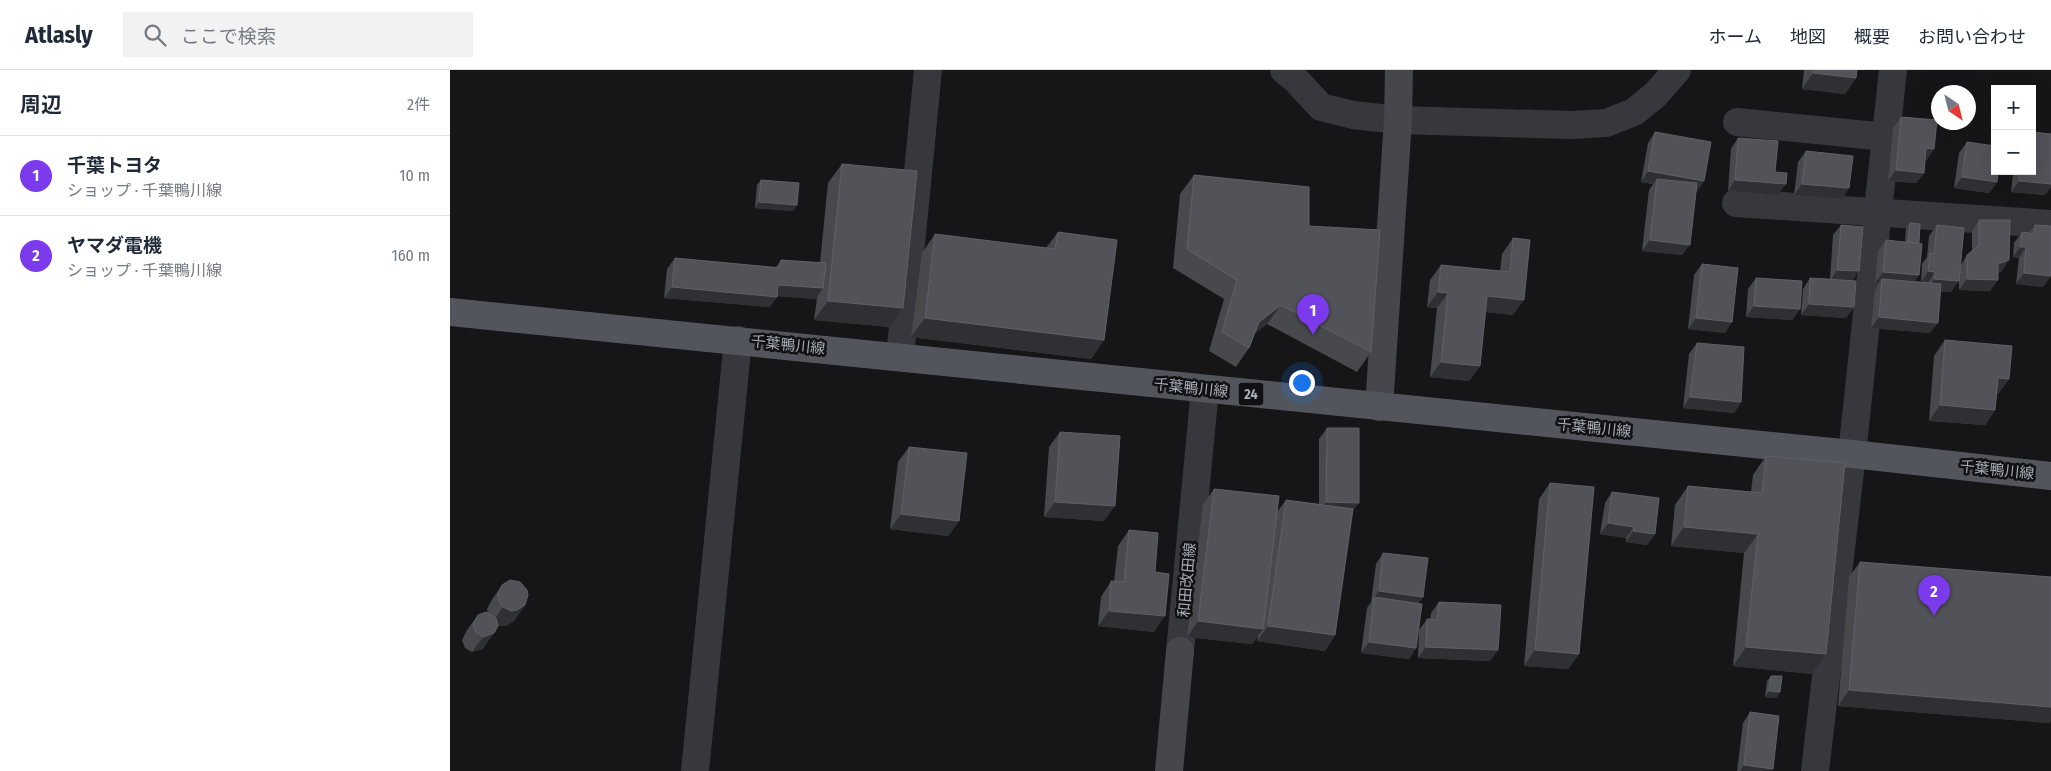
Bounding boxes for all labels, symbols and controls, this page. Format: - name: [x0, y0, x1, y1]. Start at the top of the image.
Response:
- search box: [123, 12, 473, 57]
- text: Atlasly: [25, 21, 93, 49]
- icon: search: [141, 21, 169, 49]
- text: ここで検索: [181, 25, 276, 48]
- text: ホーム: [1709, 26, 1762, 48]
- text: 地図: [1790, 26, 1826, 48]
- text: 概要: [1854, 26, 1890, 48]
- text: お問い合わせ: [1918, 26, 2026, 48]
- north arrow: [1931, 85, 1976, 130]
- map controls: [1991, 85, 2036, 175]
- button: +: [1991, 85, 2036, 130]
- text: 周辺: [20, 92, 62, 118]
- text: 2件: [407, 95, 430, 114]
- button: −: [1991, 130, 2036, 175]
- text: 千葉トヨタ: [67, 154, 162, 177]
- text: 1: [33, 166, 39, 185]
- text: 10 m: [399, 166, 430, 185]
- text: ショップ · 千葉鴨川線: [67, 181, 222, 200]
- text: ヤマダ電機: [67, 234, 162, 257]
- text: 2: [32, 246, 40, 265]
- text: 160 m: [391, 246, 430, 265]
- text: ショップ · 千葉鴨川線: [67, 261, 222, 280]
- pin: 1: [1297, 294, 1329, 335]
- street label: 千葉鴨川線: [750, 332, 826, 358]
- your location: [1289, 370, 1315, 396]
- street label: 千葉鴨川線: [1153, 375, 1229, 401]
- road number: 24: [1238, 382, 1264, 406]
- street label: 千葉鴨川線: [1556, 415, 1632, 441]
- street label: 千葉鴨川線: [1959, 457, 2035, 483]
- street label: 和田改田線: [1175, 542, 1199, 618]
- pin: 2: [1918, 575, 1950, 616]

